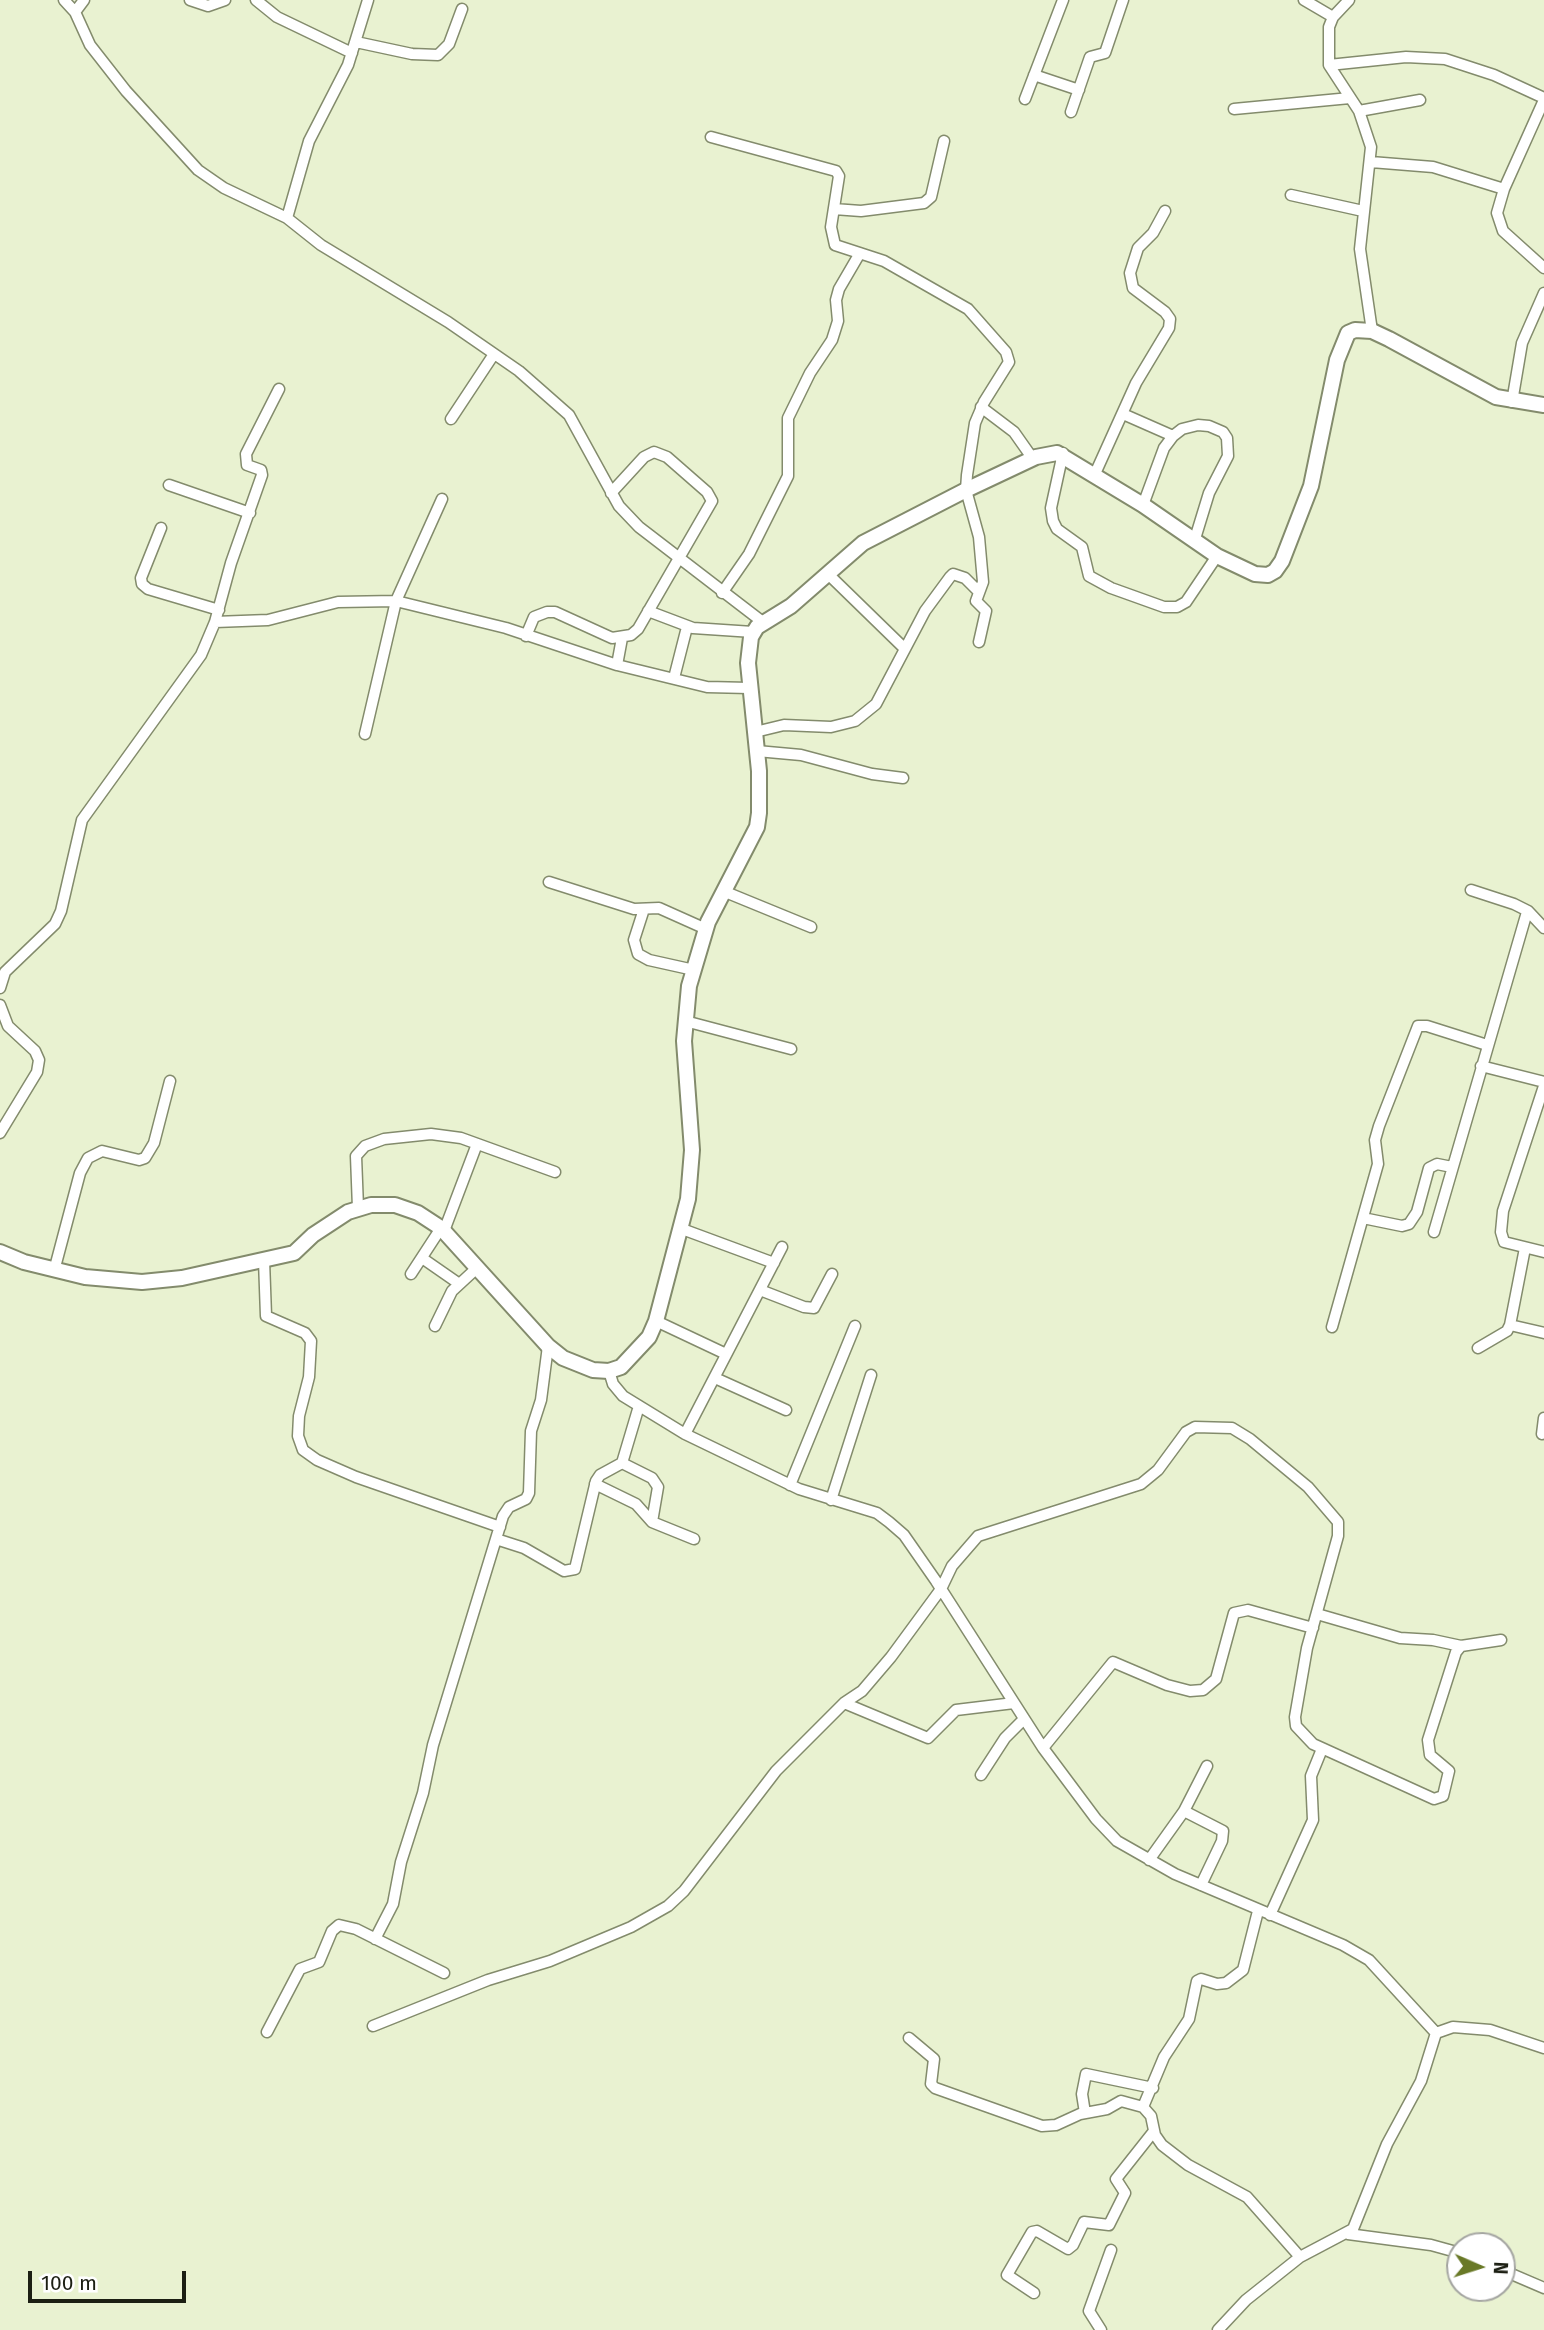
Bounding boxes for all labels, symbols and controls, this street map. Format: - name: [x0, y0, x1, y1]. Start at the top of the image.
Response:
- north arrow: [1446, 2232, 1516, 2302]
- scale bar: [32, 2256, 189, 2300]
- text: N: [1489, 2261, 1512, 2275]
- text: 100 m: [41, 2270, 97, 2296]

